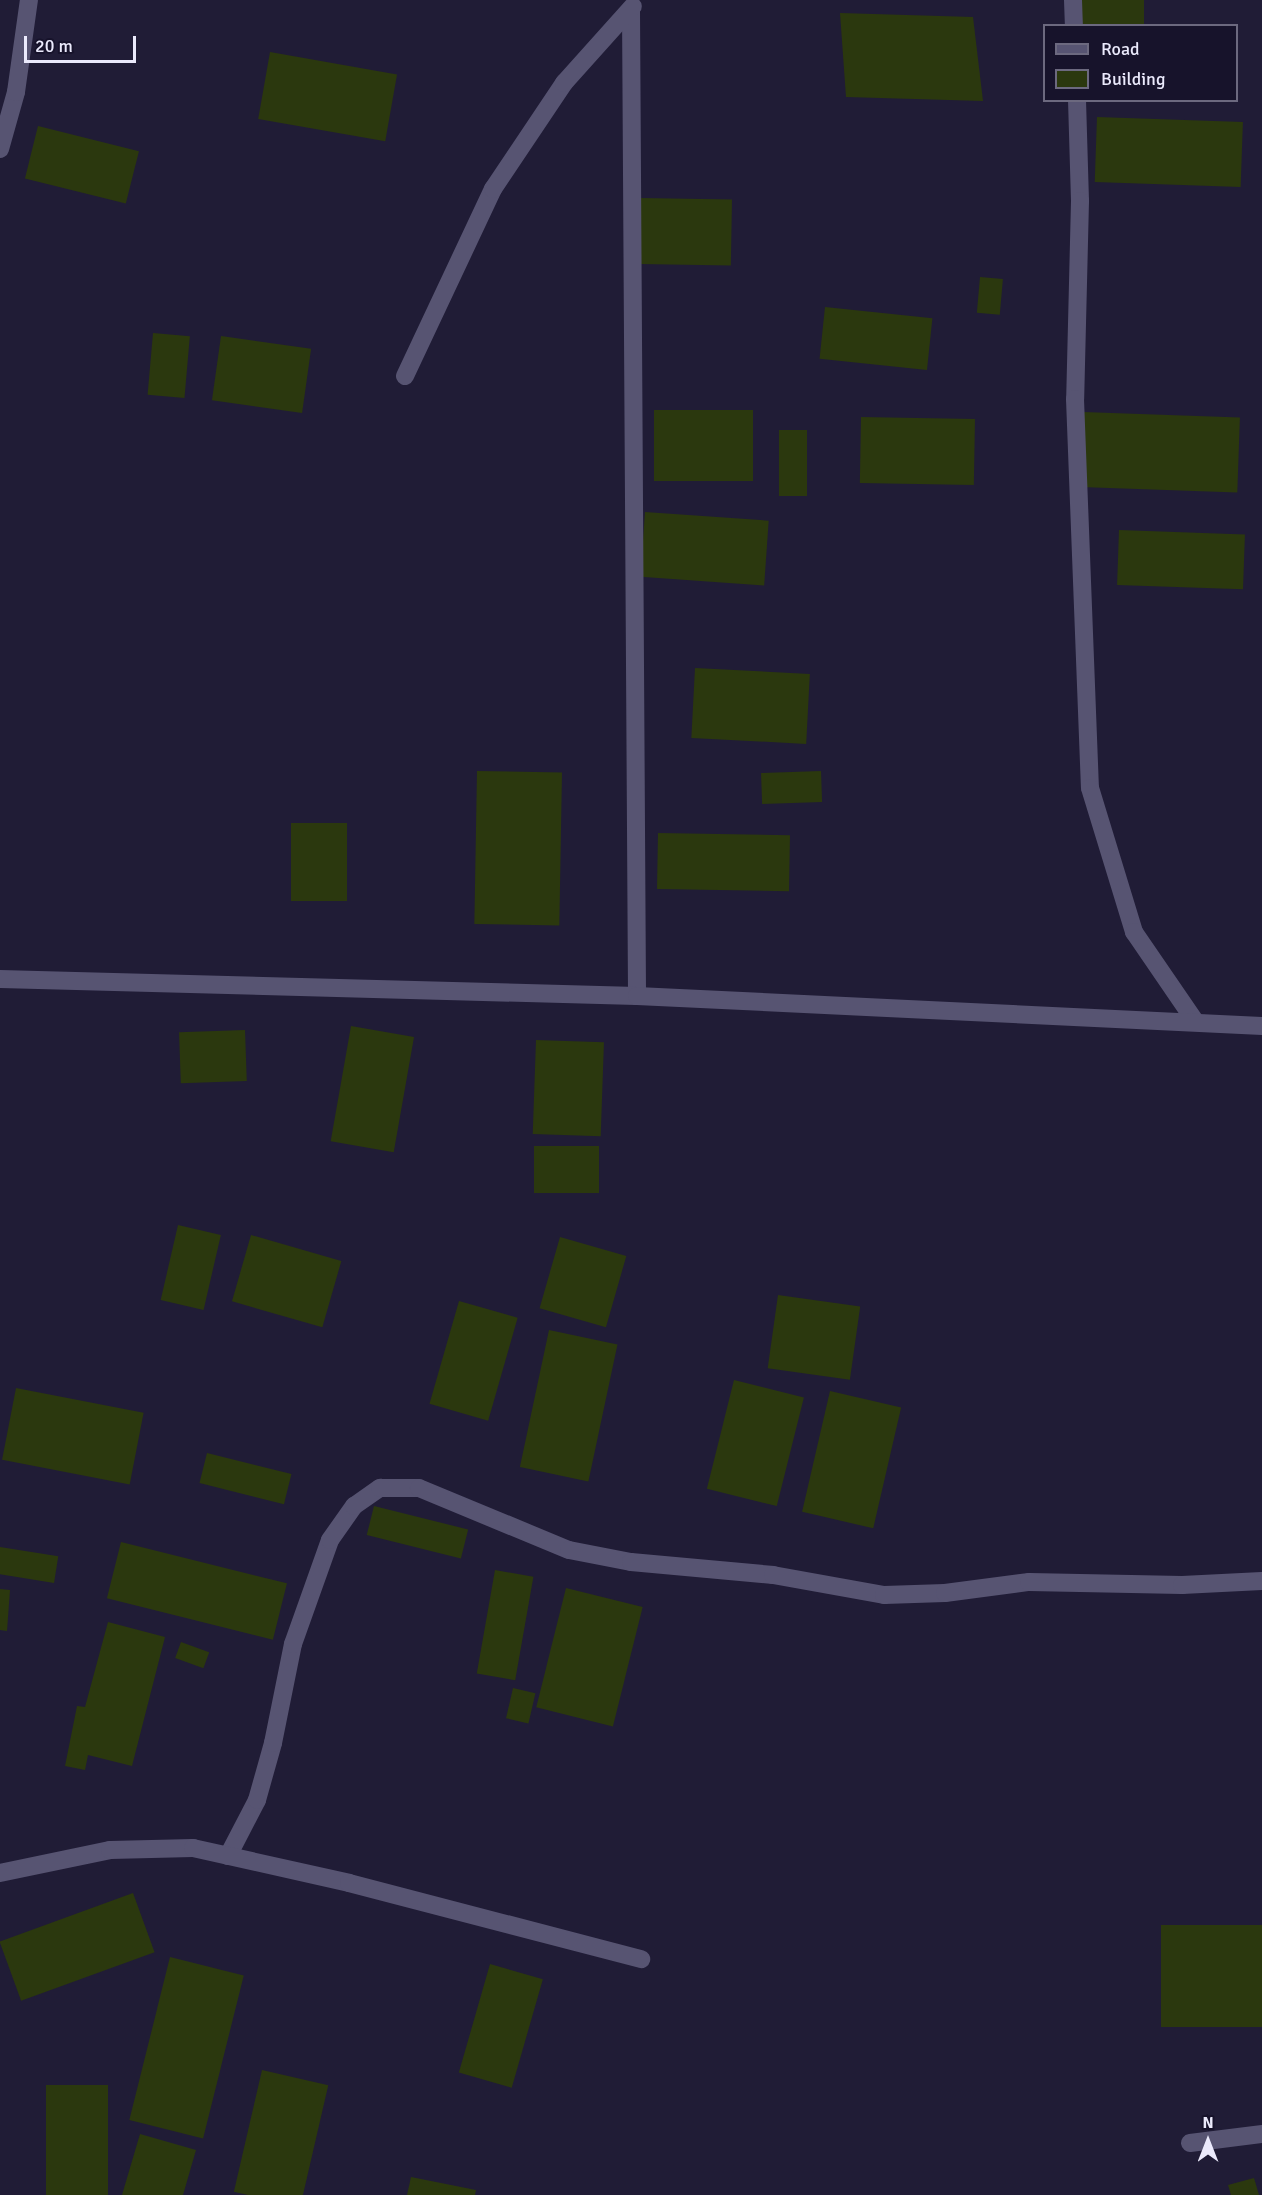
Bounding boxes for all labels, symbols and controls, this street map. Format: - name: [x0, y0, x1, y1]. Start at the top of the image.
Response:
- scale bar: [27, 24, 140, 62]
- legend: [1043, 24, 1238, 102]
- text: 20 m: [35, 35, 73, 57]
- text: Road: [1101, 38, 1140, 60]
- text: Building: [1101, 68, 1165, 90]
- north arrow: [1178, 2111, 1238, 2171]
- text: N: [1202, 2113, 1214, 2133]

